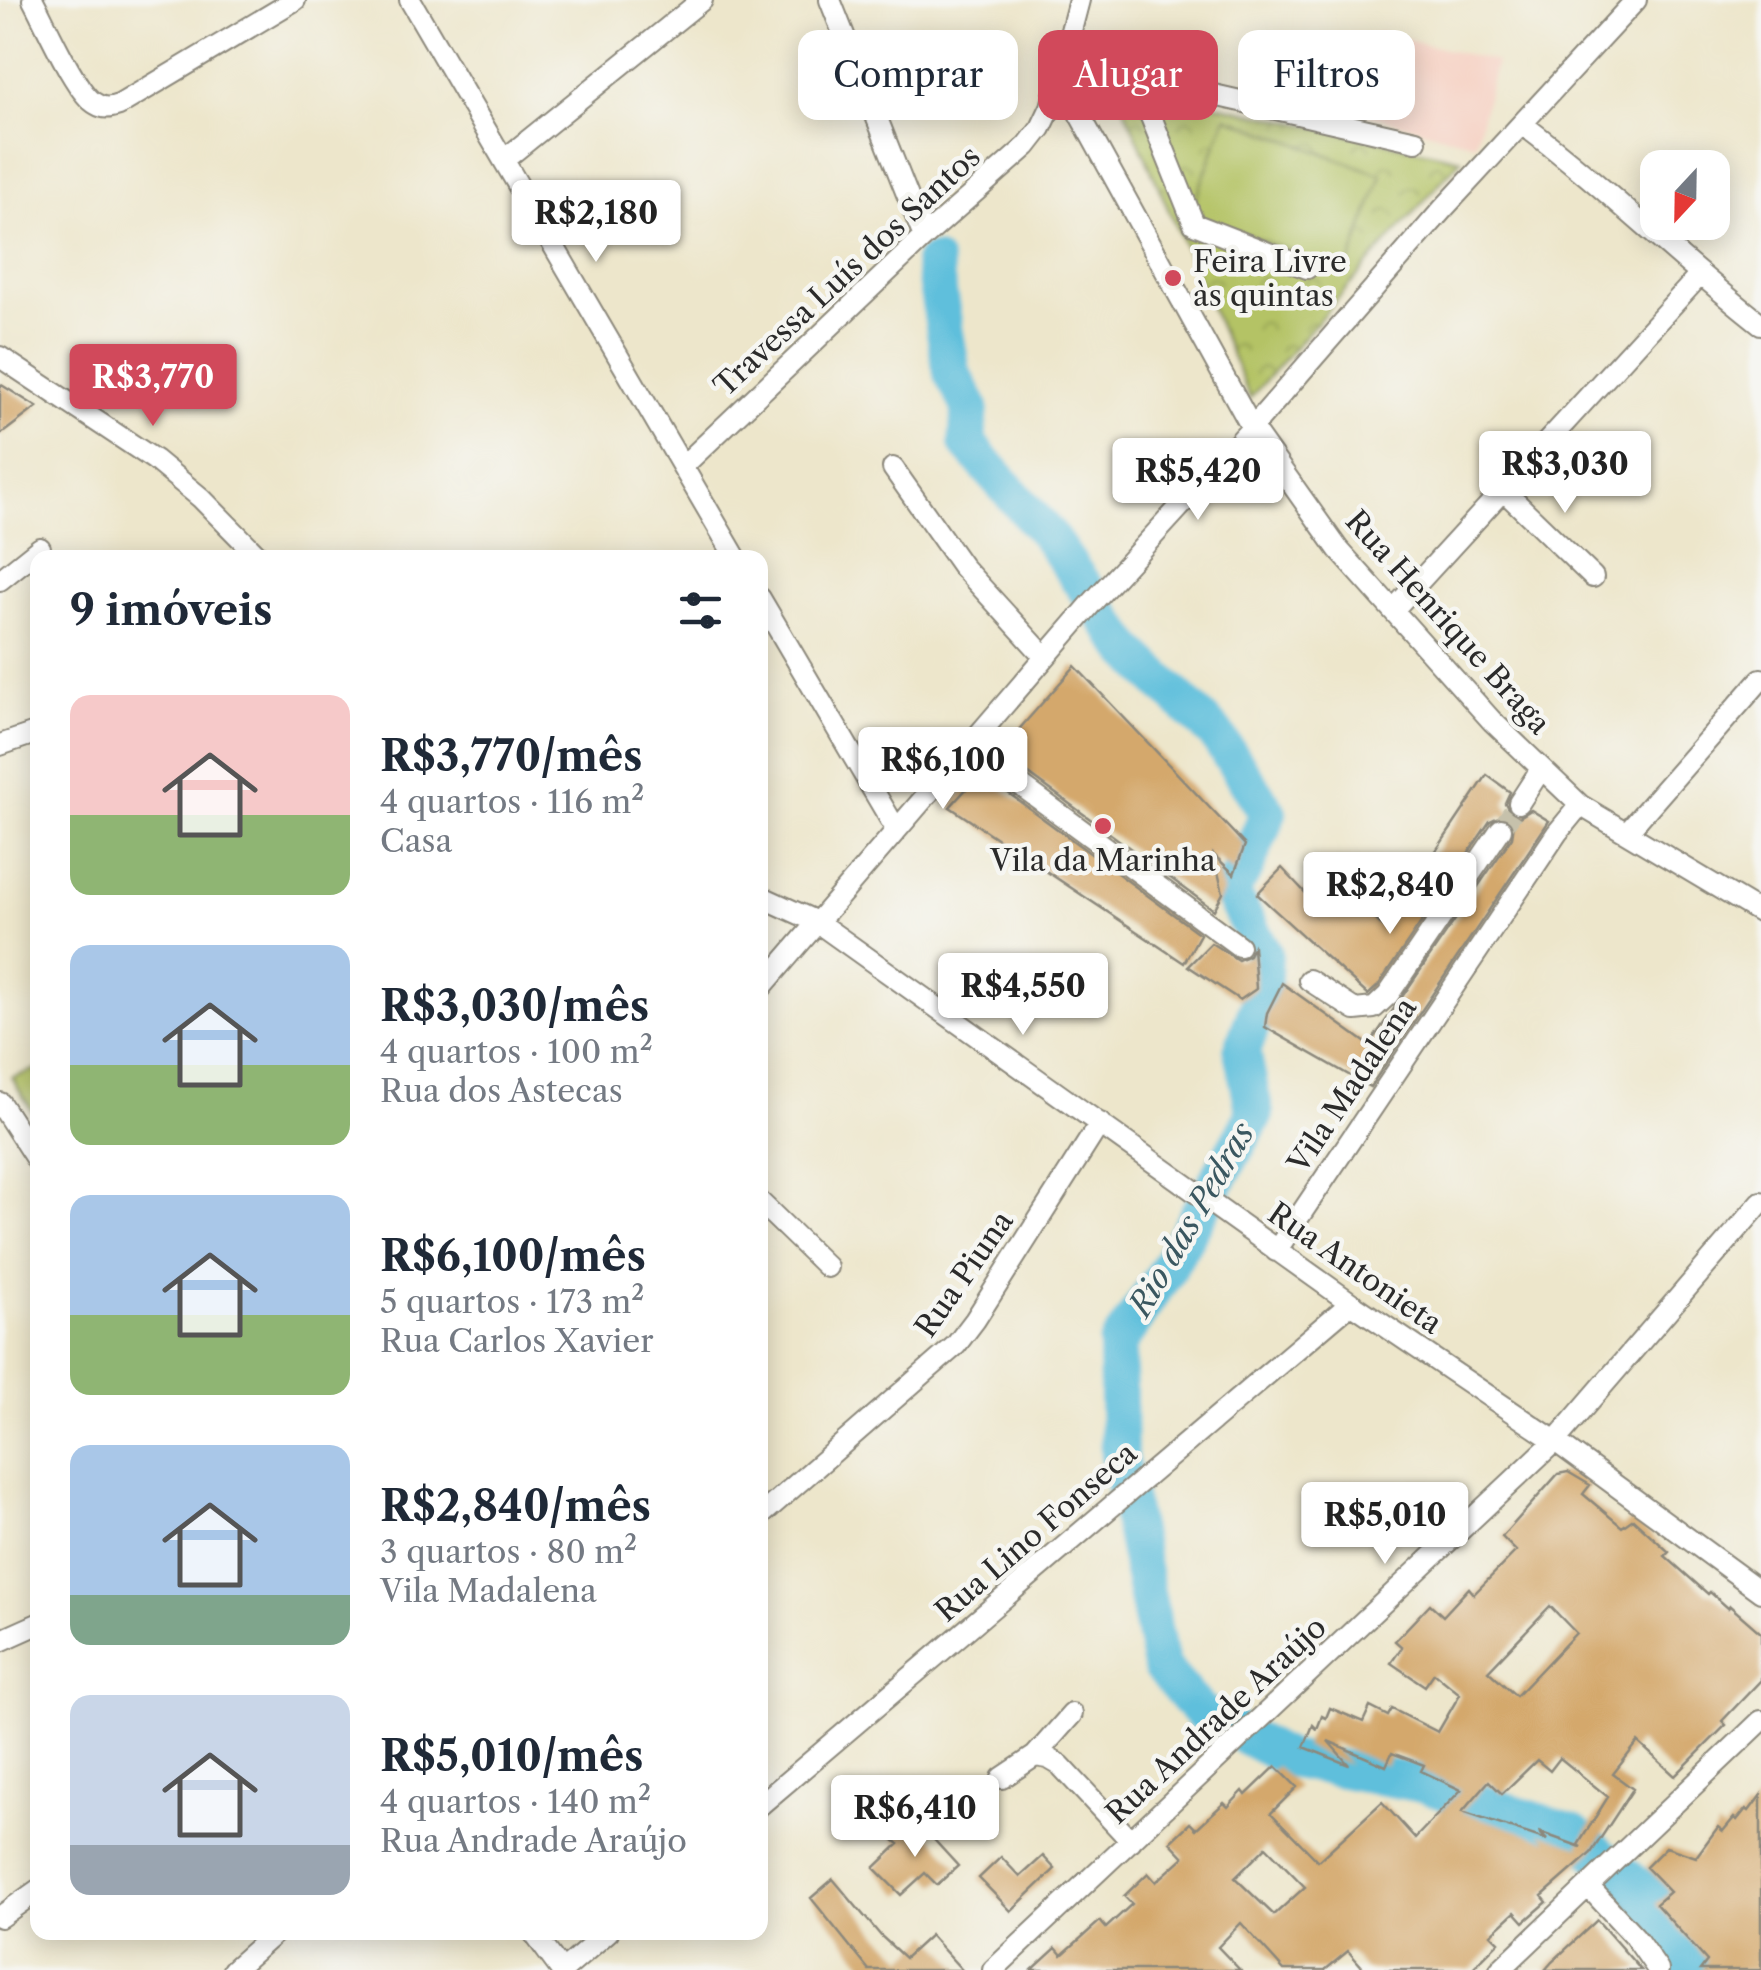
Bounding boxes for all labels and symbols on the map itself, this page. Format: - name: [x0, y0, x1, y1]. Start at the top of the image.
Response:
- street label: Travessa Luís dos Santos: [706, 138, 988, 404]
- north arrow: [1640, 150, 1730, 240]
- pin: R$2,180: [504, 180, 688, 265]
- place label: Feira Livre às quintas: [1193, 243, 1347, 314]
- marker: Feira Livre às quintas: [1162, 267, 1184, 289]
- pin: R$3,770: [61, 344, 245, 429]
- pin: R$3,030: [1473, 431, 1657, 516]
- pin: R$5,420: [1106, 438, 1290, 523]
- street label: Rua Henrique Braga: [1338, 502, 1558, 742]
- pin: R$6,100: [851, 727, 1035, 812]
- marker: Vila da Marinha: [1092, 815, 1114, 837]
- place label: Vila da Marinha: [989, 842, 1216, 879]
- pin: R$2,840: [1298, 852, 1482, 937]
- pin: R$4,550: [931, 953, 1115, 1038]
- street label: Vila Madalena: [1279, 990, 1424, 1181]
- water label: Rio das Pedras: [1118, 1115, 1262, 1325]
- street label: Rua Antonieta: [1261, 1194, 1449, 1342]
- street label: Rua Piuna: [907, 1203, 1021, 1344]
- street label: Rua Lino Fonseca: [928, 1434, 1144, 1630]
- pin: R$5,010: [1293, 1482, 1477, 1567]
- street label: Rua Andrade Araújo: [1098, 1608, 1334, 1832]
- pin: R$6,410: [823, 1775, 1007, 1860]

